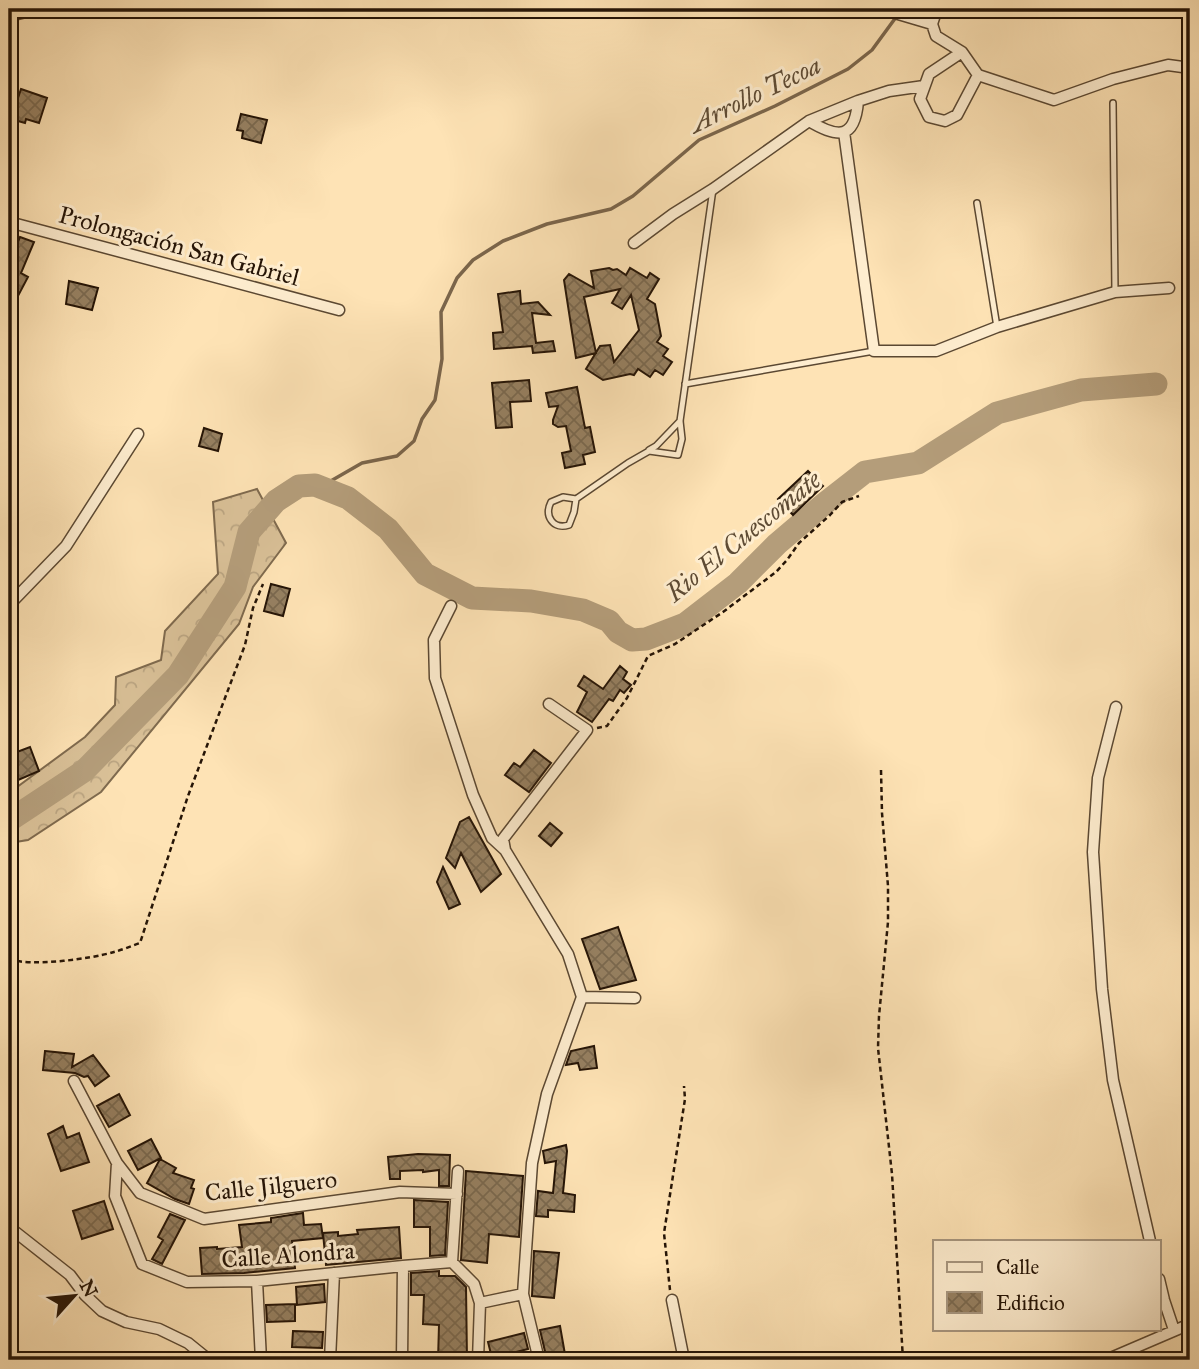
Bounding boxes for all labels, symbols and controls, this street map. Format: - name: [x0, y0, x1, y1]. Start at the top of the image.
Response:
- water label: Arrollo Tecoa: [682, 49, 826, 141]
- street label: Prolongación San Gabriel: [55, 199, 303, 293]
- water label: Rio El Cuescomate: [658, 463, 828, 609]
- street label: Calle Jilguero: [203, 1164, 339, 1208]
- street label: Calle Alondra: [220, 1235, 357, 1275]
- legend: [933, 1240, 1160, 1330]
- text: Calle: [996, 1254, 1039, 1280]
- north arrow: [38, 1260, 108, 1330]
- text: N: [75, 1276, 103, 1301]
- text: Edificio: [996, 1290, 1065, 1316]

